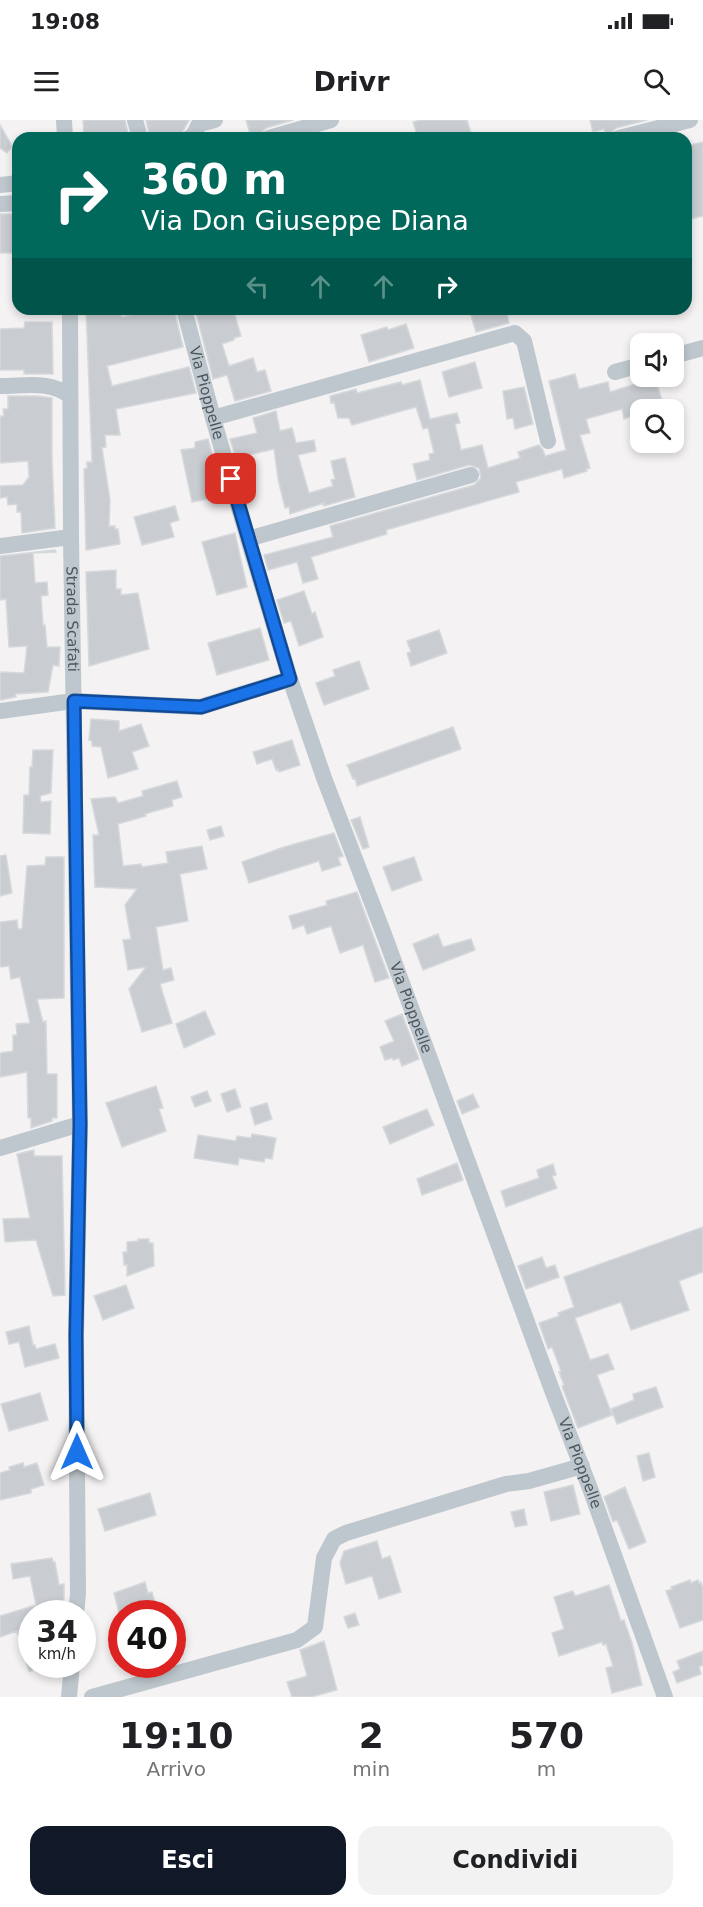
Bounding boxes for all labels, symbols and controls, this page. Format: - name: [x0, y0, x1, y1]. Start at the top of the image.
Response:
- text: 19:08: [30, 9, 100, 34]
- icon: menu: [30, 65, 63, 98]
- icon: search: [640, 65, 673, 98]
- text: Drivr: [314, 66, 389, 97]
- text: 360 m: [141, 155, 287, 204]
- icon: right: [42, 156, 120, 234]
- text: Via Don Giuseppe Diana: [141, 205, 469, 236]
- icon: left: [241, 270, 274, 303]
- icon: ahead: [304, 270, 337, 303]
- icon: ahead: [367, 270, 400, 303]
- icon: right: [430, 270, 463, 303]
- map controls: [630, 333, 684, 453]
- button: sound: [630, 333, 684, 387]
- street label: Via Pioppelle: [185, 344, 228, 442]
- button: search: [630, 399, 684, 453]
- pin: [205, 453, 256, 504]
- icon: arrive: [214, 462, 247, 495]
- street label: Strada Scafati: [62, 566, 82, 672]
- street label: Via Pioppelle: [386, 959, 436, 1056]
- street label: Via Pioppelle: [555, 1415, 606, 1511]
- position arrow: [45, 1420, 109, 1484]
- speed limit sign: 40: [108, 1600, 186, 1678]
- text: 34: [36, 1614, 78, 1649]
- text: km/h: [38, 1645, 76, 1663]
- text: 19:10: [119, 1715, 233, 1756]
- text: 2: [359, 1715, 384, 1756]
- text: 570: [509, 1715, 584, 1756]
- text: Arrivo: [146, 1757, 206, 1781]
- text: min: [352, 1757, 390, 1781]
- text: m: [537, 1757, 556, 1781]
- button: Esci: [30, 1826, 346, 1895]
- button: Condividi: [358, 1826, 673, 1895]

